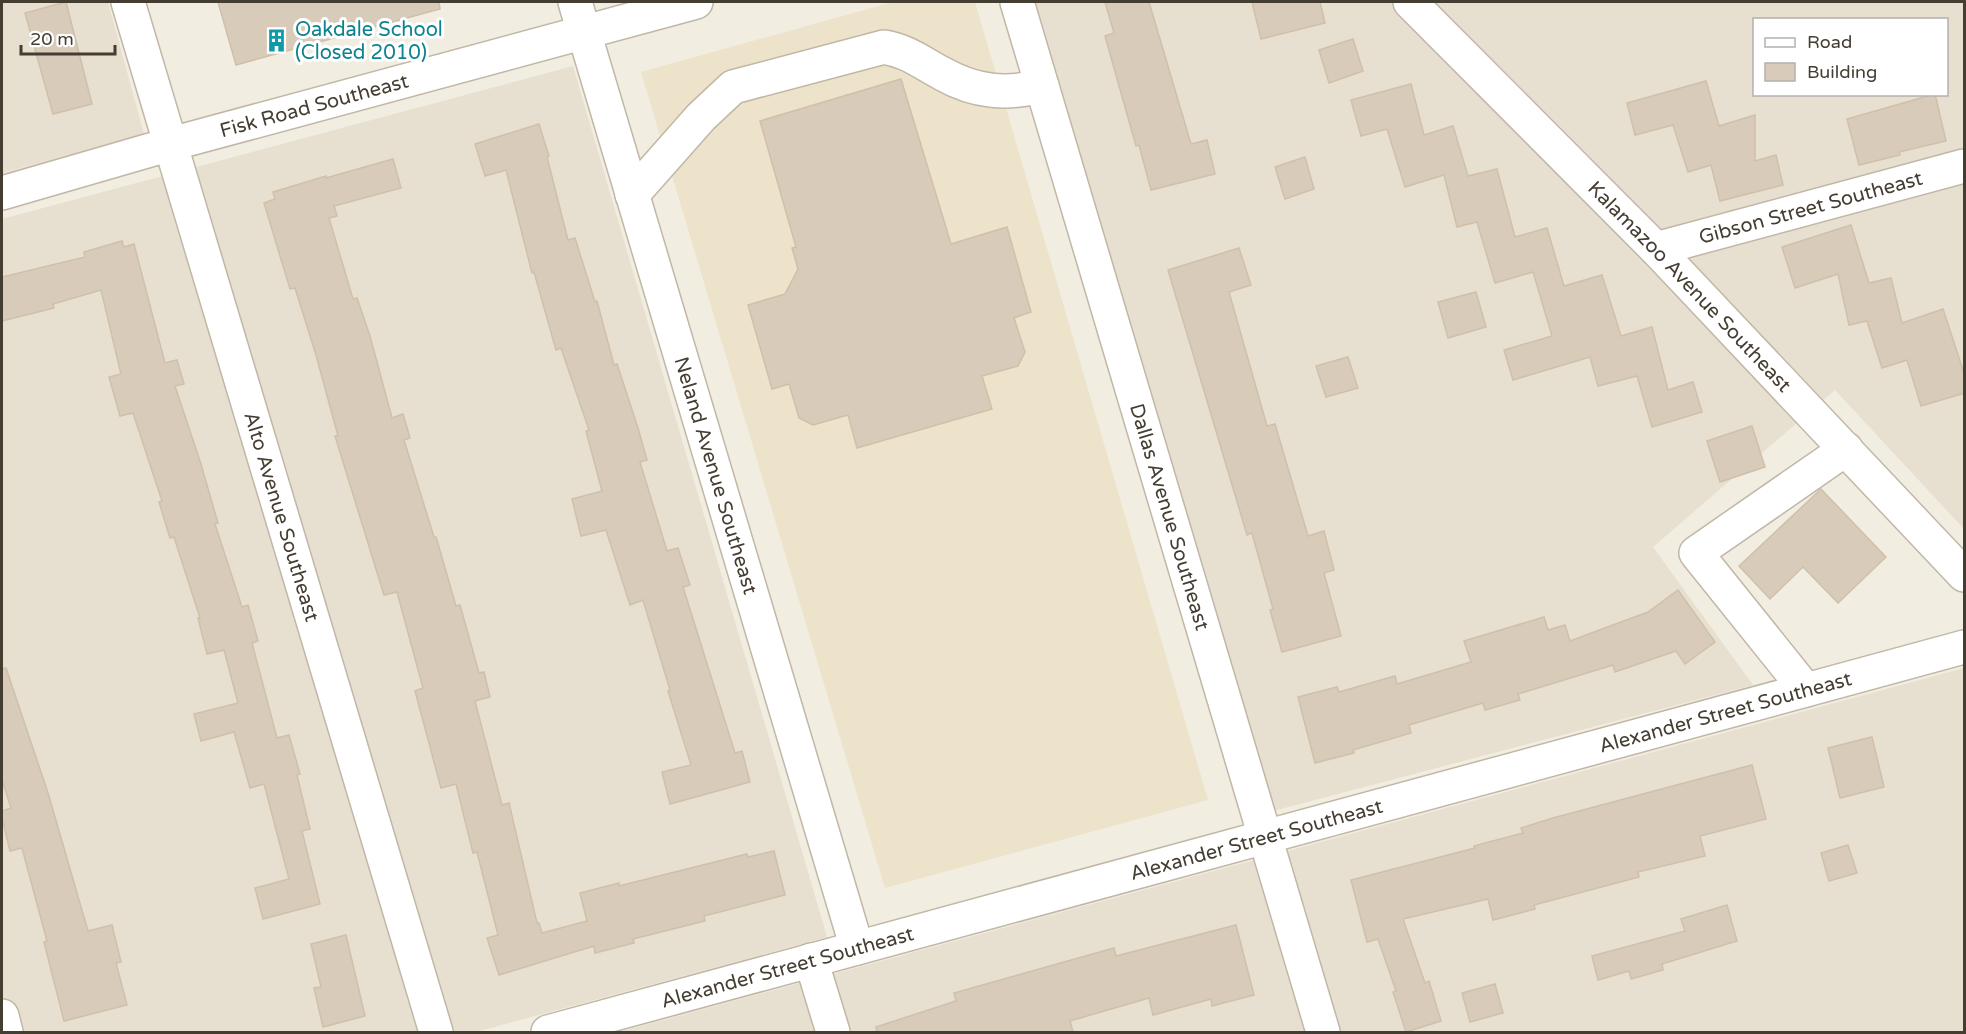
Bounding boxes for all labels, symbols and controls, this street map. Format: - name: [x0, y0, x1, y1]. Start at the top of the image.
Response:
- scale bar: [21, 18, 116, 56]
- place label: Oakdale School (Closed 2010): [295, 18, 443, 65]
- legend: [1753, 18, 1948, 96]
- text: 20 m: [30, 28, 74, 50]
- building icon: Oakdale School (Closed 2010): [264, 28, 290, 54]
- text: Road: [1807, 31, 1852, 53]
- text: Building: [1807, 61, 1877, 83]
- street label: Fisk Road Southeast: [217, 69, 411, 143]
- street label: Gibson Street Southeast: [1696, 167, 1926, 250]
- street label: Kalamazoo Avenue Southeast: [1582, 177, 1796, 398]
- street label: Neland Avenue Southeast: [668, 354, 762, 598]
- street label: Dallas Avenue Southeast: [1124, 401, 1214, 634]
- street label: Alto Avenue Southeast: [238, 409, 324, 625]
- street label: Alexander Street Southeast: [1597, 667, 1855, 759]
- street label: Alexander Street Southeast: [1128, 795, 1386, 886]
- street label: Alexander Street Southeast: [659, 922, 917, 1014]

